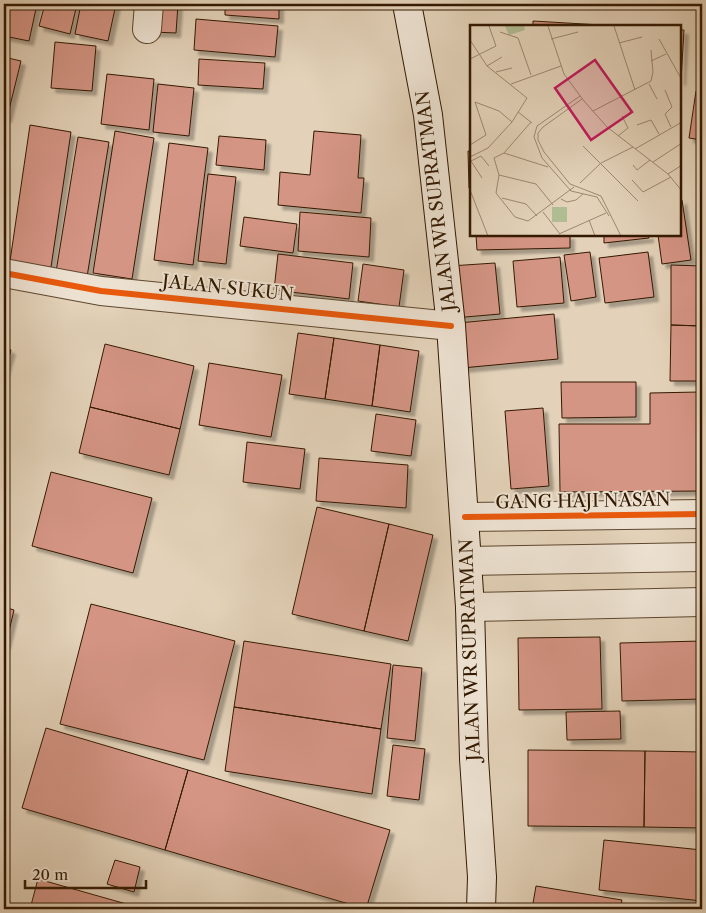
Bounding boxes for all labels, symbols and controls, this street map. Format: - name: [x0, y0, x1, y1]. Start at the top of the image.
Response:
- inset map: [470, 25, 681, 236]
- street label: JALAN WR SUPRATMAN: [412, 89, 461, 316]
- street label: JALAN SUKUN: [158, 270, 295, 306]
- street label: GANG HAJI NASAN: [495, 488, 671, 514]
- street label: JALAN WR SUPRATMAN: [455, 538, 485, 764]
- scale bar: [25, 858, 146, 890]
- text: 20 m: [32, 865, 68, 884]

